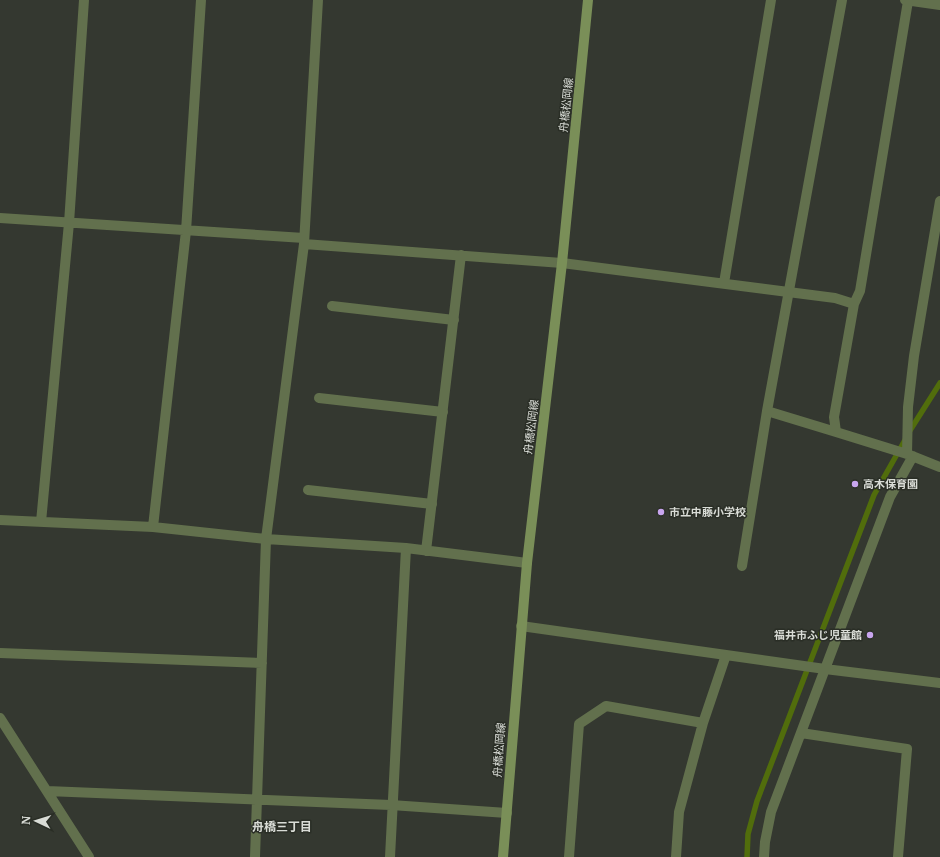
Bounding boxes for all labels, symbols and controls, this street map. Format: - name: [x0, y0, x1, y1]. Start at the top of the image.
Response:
- street label: 舟橋松岡線: [556, 77, 576, 133]
- street label: 舟橋松岡線: [521, 399, 541, 455]
- place label: 高木保育園: [863, 477, 918, 491]
- marker: 高木保育園: [850, 479, 860, 489]
- place label: 市立中藤小学校: [669, 505, 746, 519]
- marker: 市立中藤小学校: [656, 507, 666, 517]
- place label: 福井市ふじ児童館: [774, 628, 862, 642]
- marker: 福井市ふじ児童館: [865, 630, 875, 640]
- street label: 舟橋松岡線: [490, 722, 508, 778]
- north arrow: [16, 801, 56, 841]
- text: N: [19, 815, 33, 825]
- district label: 舟橋三丁目: [252, 819, 312, 834]

